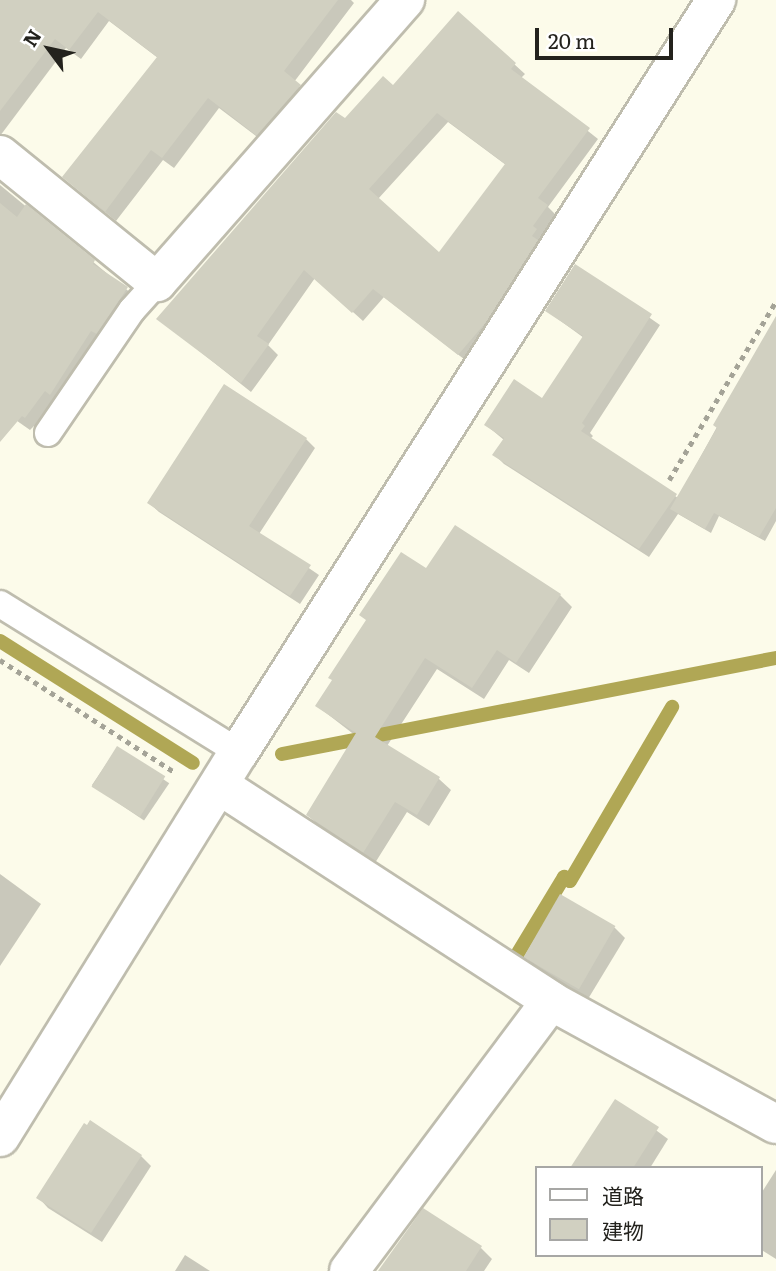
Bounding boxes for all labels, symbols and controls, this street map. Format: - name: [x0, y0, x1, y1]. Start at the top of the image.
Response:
- north arrow: [14, 14, 84, 84]
- scale bar: [538, 14, 676, 58]
- text: N: [15, 23, 47, 52]
- text: 20 m: [548, 24, 595, 55]
- legend: [534, 1166, 762, 1257]
- text: 道路: [602, 1179, 644, 1210]
- text: 建物: [602, 1214, 644, 1245]

